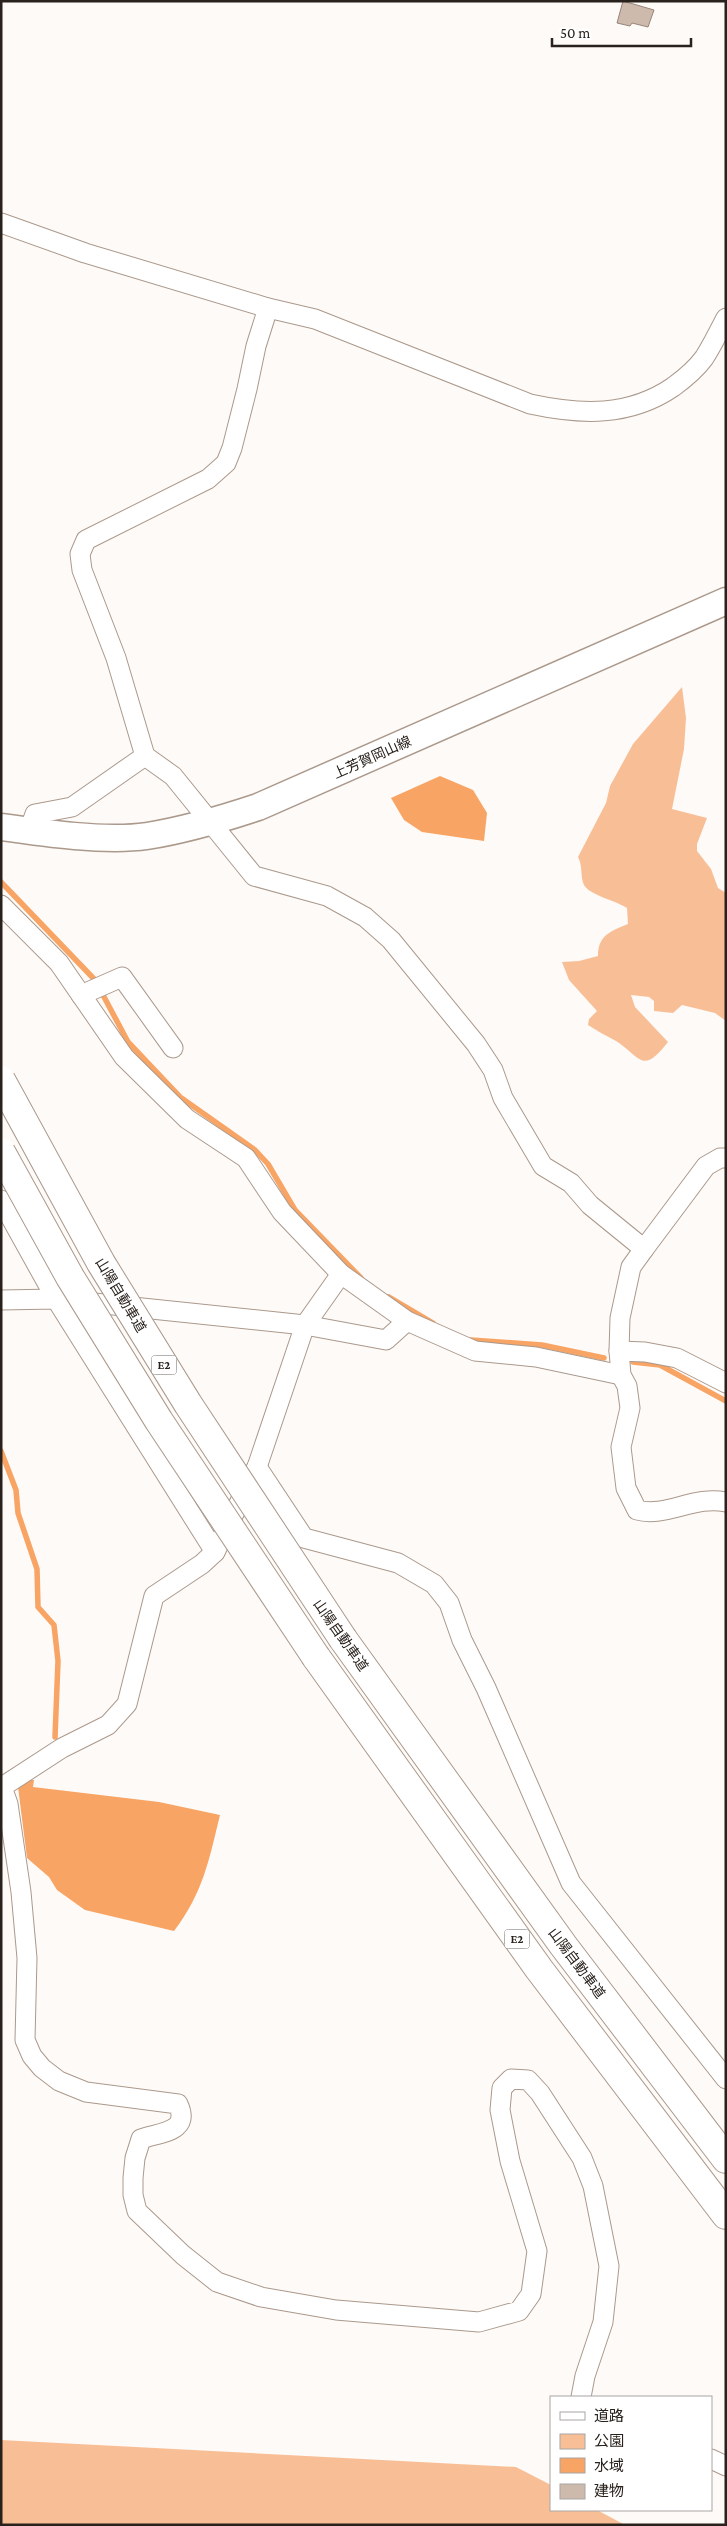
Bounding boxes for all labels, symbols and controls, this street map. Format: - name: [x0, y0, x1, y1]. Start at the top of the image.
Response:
- scale bar: [552, 15, 691, 47]
- text: 50 m: [560, 25, 590, 41]
- street label: 上芳賀岡山線: [330, 733, 414, 781]
- street label: 山陽自動車道: [93, 1255, 149, 1335]
- road number: E2: [152, 1356, 176, 1374]
- street label: 山陽自動車道: [310, 1596, 372, 1674]
- street label: 山陽自動車道: [545, 1925, 609, 2001]
- road number: E2: [504, 1930, 530, 1948]
- legend: [550, 2396, 712, 2511]
- text: 道路: [594, 2408, 624, 2424]
- text: 公園: [594, 2433, 624, 2449]
- text: 水域: [594, 2458, 624, 2474]
- text: 建物: [594, 2483, 624, 2499]

